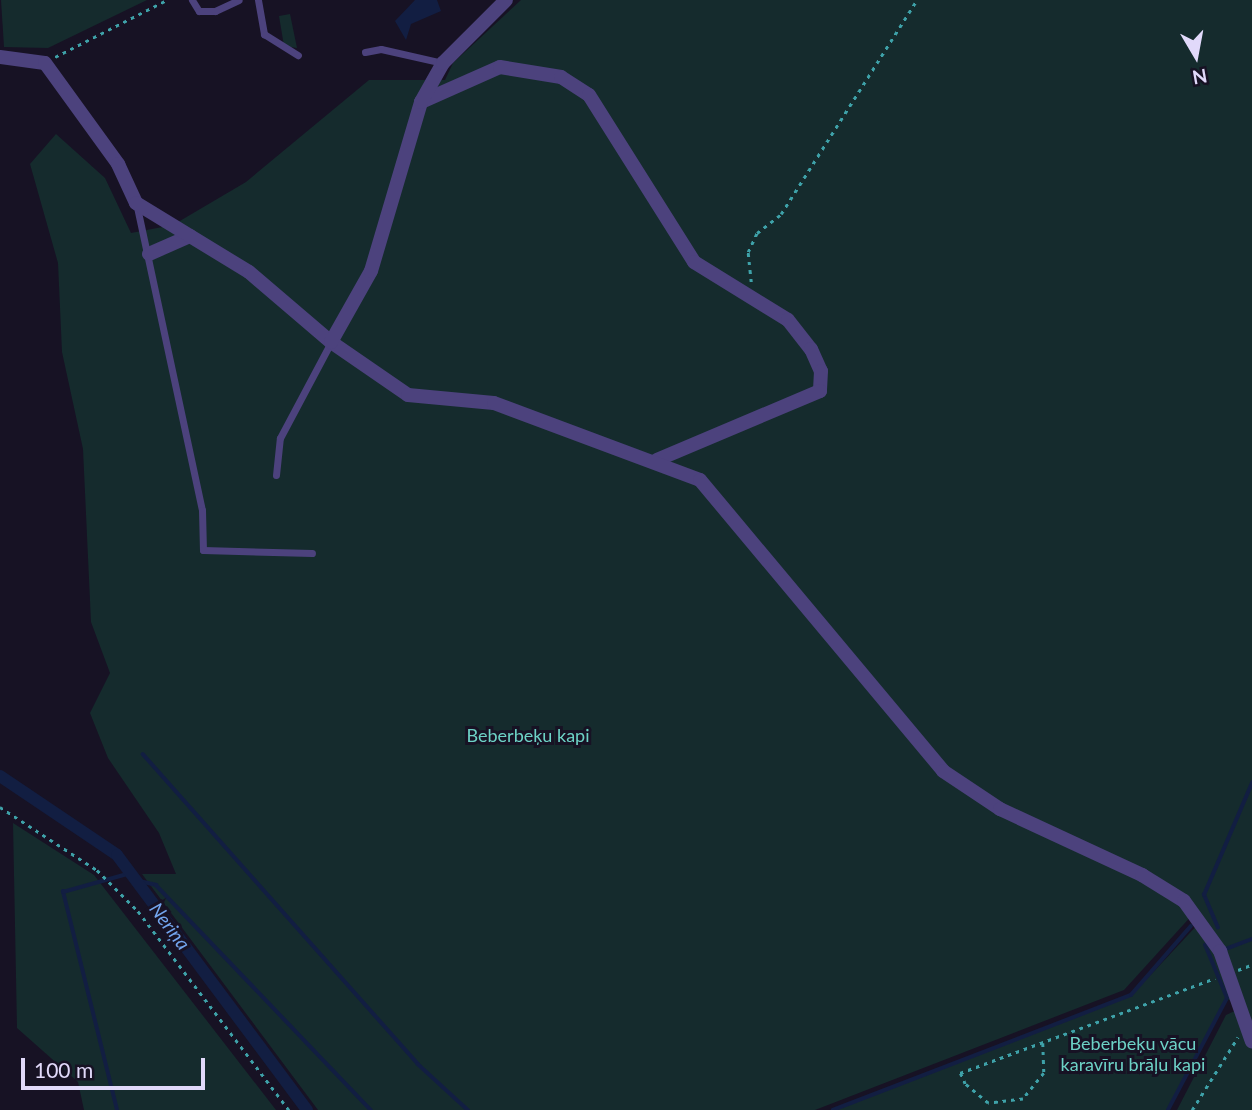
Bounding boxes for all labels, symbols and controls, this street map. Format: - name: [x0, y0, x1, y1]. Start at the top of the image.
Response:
- north arrow: [1161, 21, 1231, 91]
- text: N: [1191, 65, 1209, 90]
- park label: Beberbeķu kapi: [466, 724, 590, 746]
- water label: Neriņa: [145, 898, 195, 954]
- park label: Beberbeķu vācu karavīru brāļu kapi: [1061, 1033, 1205, 1076]
- scale bar: [24, 1044, 208, 1088]
- text: 100 m: [34, 1057, 93, 1082]

